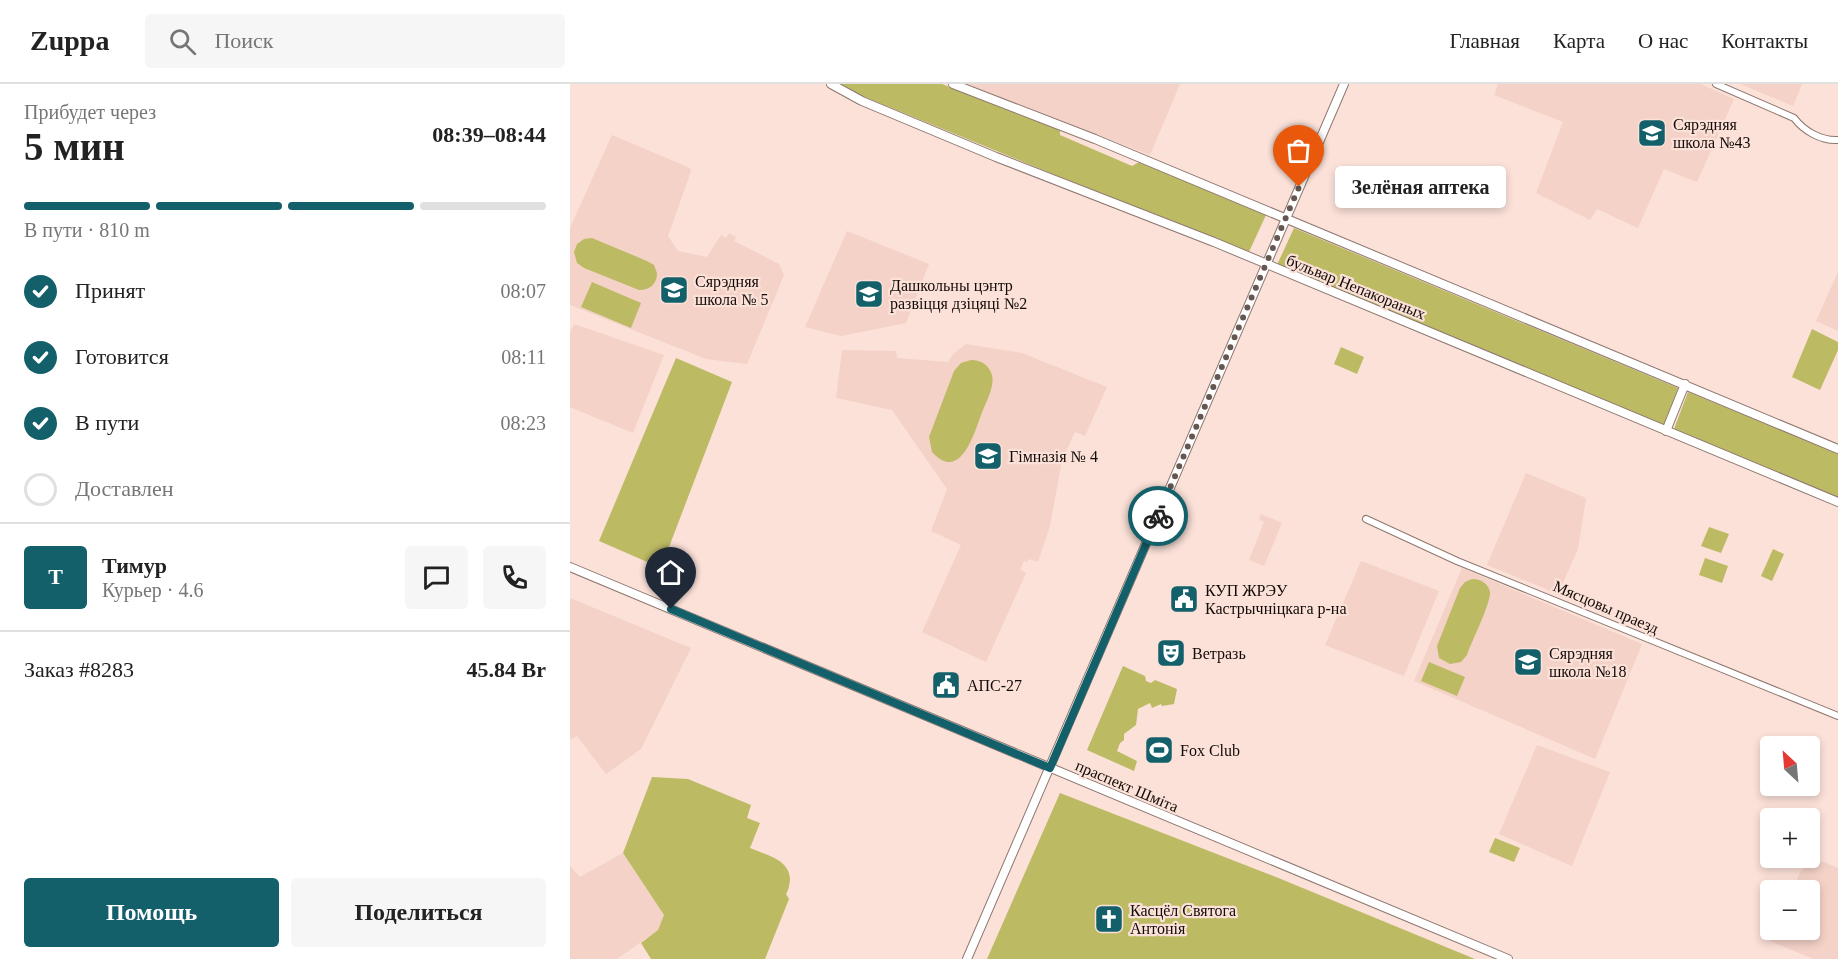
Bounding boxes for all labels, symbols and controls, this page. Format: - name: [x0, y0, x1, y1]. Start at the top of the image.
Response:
- search box: [145, 14, 565, 68]
- text: Zuppa: [30, 25, 109, 56]
- icon: search: [166, 25, 199, 58]
- text: Поиск: [214, 28, 274, 53]
- text: Главная: [1450, 29, 1520, 53]
- text: Карта: [1553, 29, 1605, 53]
- text: О нас: [1638, 29, 1688, 53]
- text: Контакты: [1721, 29, 1808, 53]
- text: Прибудет через: [24, 101, 156, 123]
- place label: Сярэдняя школа №43: [1673, 116, 1750, 151]
- school or university icon: Сярэдняя школа №43: [1636, 117, 1668, 149]
- text: 08:39–08:44: [432, 122, 546, 147]
- text: 5 мин: [24, 125, 125, 168]
- pin: [1273, 125, 1324, 187]
- icon: bag: [1282, 134, 1315, 167]
- callout: Зелёная аптека: [1335, 166, 1506, 208]
- text: Зелёная аптека: [1351, 176, 1490, 198]
- text: В пути · 810 m: [24, 219, 150, 241]
- street label: бульвар Непакораных: [1284, 251, 1428, 324]
- place label: Сярэдняя школа № 5: [695, 273, 768, 308]
- school or university icon: Сярэдняя школа № 5: [658, 274, 690, 306]
- icon: check: [24, 275, 57, 308]
- place label: Дашкольны цэнтр развіцця дзіцяці №2: [890, 277, 1027, 313]
- text: Принят: [75, 278, 145, 303]
- school or university icon: Дашкольны цэнтр развіцця дзіцяці №2: [853, 278, 885, 310]
- text: 08:07: [500, 280, 546, 302]
- icon: check: [24, 341, 57, 374]
- text: Готовится: [75, 344, 169, 369]
- text: 08:11: [501, 346, 546, 368]
- icon: check: [24, 407, 57, 440]
- text: В пути: [75, 410, 139, 435]
- text: 08:23: [500, 412, 546, 434]
- school or university icon: Гімназія № 4: [972, 440, 1004, 472]
- place label: Гімназія № 4: [1009, 448, 1098, 465]
- text: Доставлен: [75, 476, 174, 501]
- courier: [1128, 486, 1188, 546]
- icon: bike: [1142, 500, 1175, 533]
- button: chat: [405, 546, 468, 609]
- button: phone: [483, 546, 546, 609]
- pin: [645, 547, 696, 609]
- text: Тимур: [102, 553, 167, 578]
- icon: home: [654, 556, 687, 589]
- text: Т: [48, 564, 63, 589]
- street label: Мясцовы праезд: [1550, 577, 1661, 638]
- text: Курьер · 4.6: [102, 579, 204, 601]
- place label: КУП ЖРЭУ Кастрычніцкага р-на: [1205, 582, 1347, 618]
- public building icon: КУП ЖРЭУ Кастрычніцкага р-на: [1168, 583, 1200, 615]
- theatre icon: Ветразь: [1155, 637, 1187, 669]
- place label: Ветразь: [1192, 645, 1246, 663]
- place label: Сярэдняя школа №18: [1549, 645, 1626, 680]
- school or university icon: Сярэдняя школа №18: [1512, 646, 1544, 678]
- text: Заказ #8283: [24, 657, 134, 682]
- text: 45.84 Br: [467, 657, 546, 682]
- public building icon: АПС-27: [930, 669, 962, 701]
- place label: АПС-27: [967, 677, 1022, 694]
- sports icon: Fox Club: [1143, 734, 1175, 766]
- north arrow: [1760, 736, 1820, 796]
- map controls: [1760, 736, 1820, 940]
- place label: Fox Club: [1180, 742, 1240, 759]
- street label: праспект Шміта: [1073, 757, 1181, 816]
- button: +: [1760, 808, 1820, 868]
- button: Помощь: [24, 878, 279, 947]
- button: Поделиться: [291, 878, 546, 947]
- button: −: [1760, 880, 1820, 940]
- place label: Касцёл Святога Антонія: [1130, 902, 1236, 937]
- church icon: Касцёл Святога Антонія: [1093, 903, 1125, 935]

